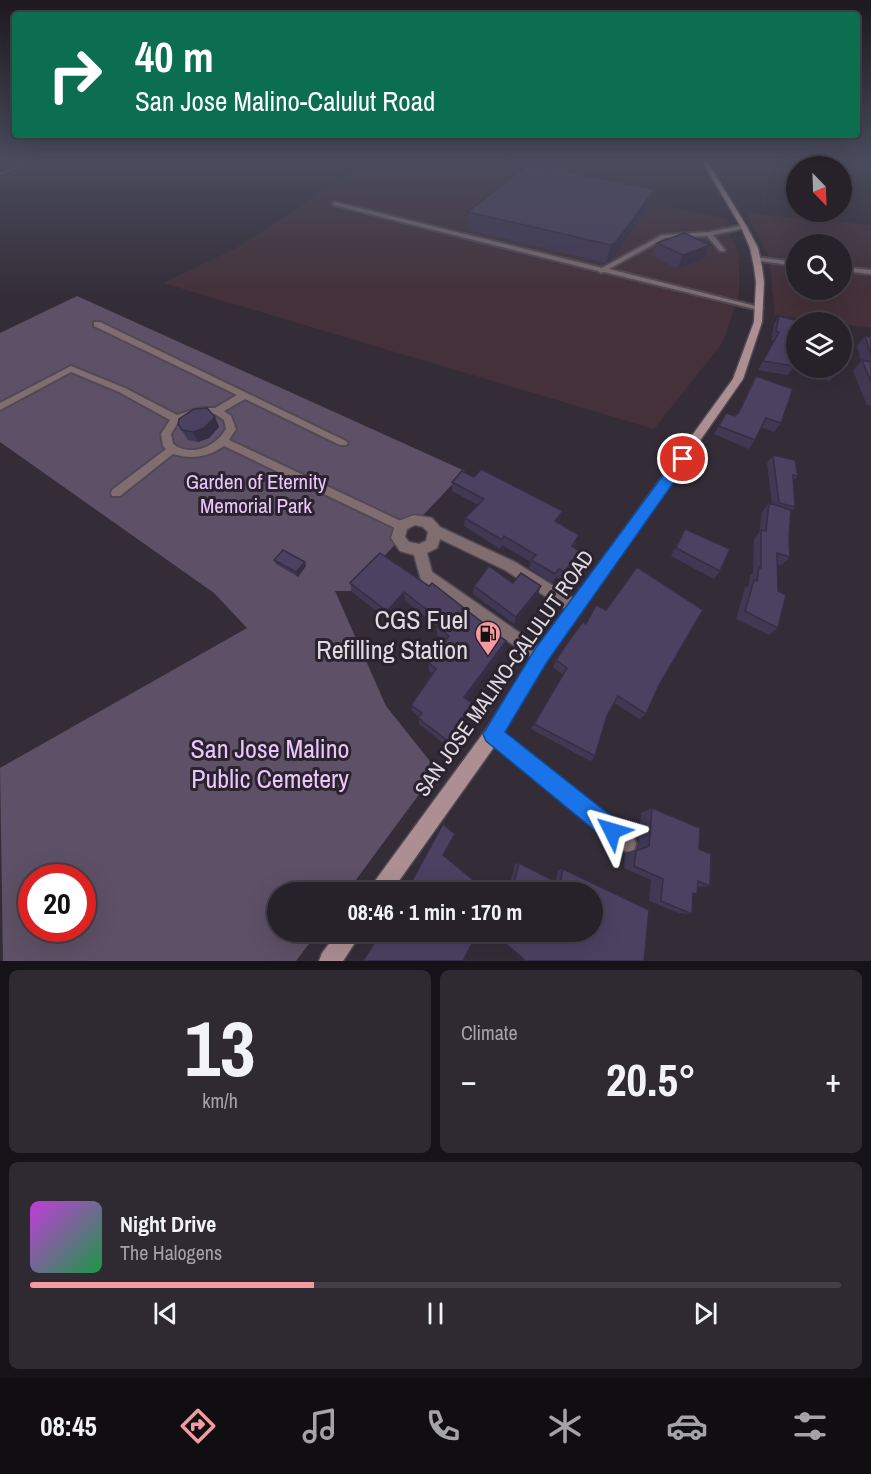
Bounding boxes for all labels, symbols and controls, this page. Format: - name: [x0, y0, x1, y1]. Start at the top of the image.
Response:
- text: 40 m: [135, 29, 214, 85]
- icon: right: [36, 36, 114, 114]
- text: San Jose Malino-Calulut Road: [135, 83, 435, 119]
- north arrow: [786, 156, 852, 222]
- map controls: [786, 156, 852, 378]
- button: search: [786, 234, 852, 300]
- button: layers: [786, 312, 852, 378]
- pin: [657, 433, 708, 484]
- icon: arrive: [666, 442, 699, 475]
- park label: Garden of Eternity Memorial Park: [186, 467, 327, 520]
- street label: SAN JOSE MALINO-CALULUT ROAD: [408, 544, 600, 802]
- place label: CGS Fuel Refilling Station: [316, 602, 468, 667]
- fuel station icon: CGS Fuel Refilling Station: [473, 619, 503, 657]
- park label: San Jose Malino Public Cemetery: [191, 731, 349, 796]
- position arrow: [580, 799, 644, 863]
- speed limit sign: 20: [18, 864, 96, 942]
- text: 08:46 · 1 min · 170 m: [348, 897, 522, 927]
- text: 13: [184, 995, 256, 1100]
- text: Climate: [461, 1019, 518, 1046]
- text: 20.5°: [606, 1049, 696, 1110]
- text: −: [461, 1058, 477, 1102]
- text: +: [825, 1058, 841, 1102]
- text: km/h: [202, 1087, 238, 1114]
- text: Night Drive: [120, 1209, 216, 1239]
- text: The Halogens: [120, 1239, 222, 1266]
- icon: previous: [149, 1297, 182, 1330]
- icon: pause: [419, 1297, 452, 1330]
- icon: next: [689, 1297, 722, 1330]
- icon: directions: [177, 1405, 219, 1447]
- icon: music: [299, 1405, 341, 1447]
- icon: phone: [422, 1405, 464, 1447]
- icon: climate: [544, 1405, 586, 1447]
- icon: car: [666, 1405, 708, 1447]
- icon: filters: [789, 1405, 831, 1447]
- text: 08:45: [40, 1408, 97, 1444]

